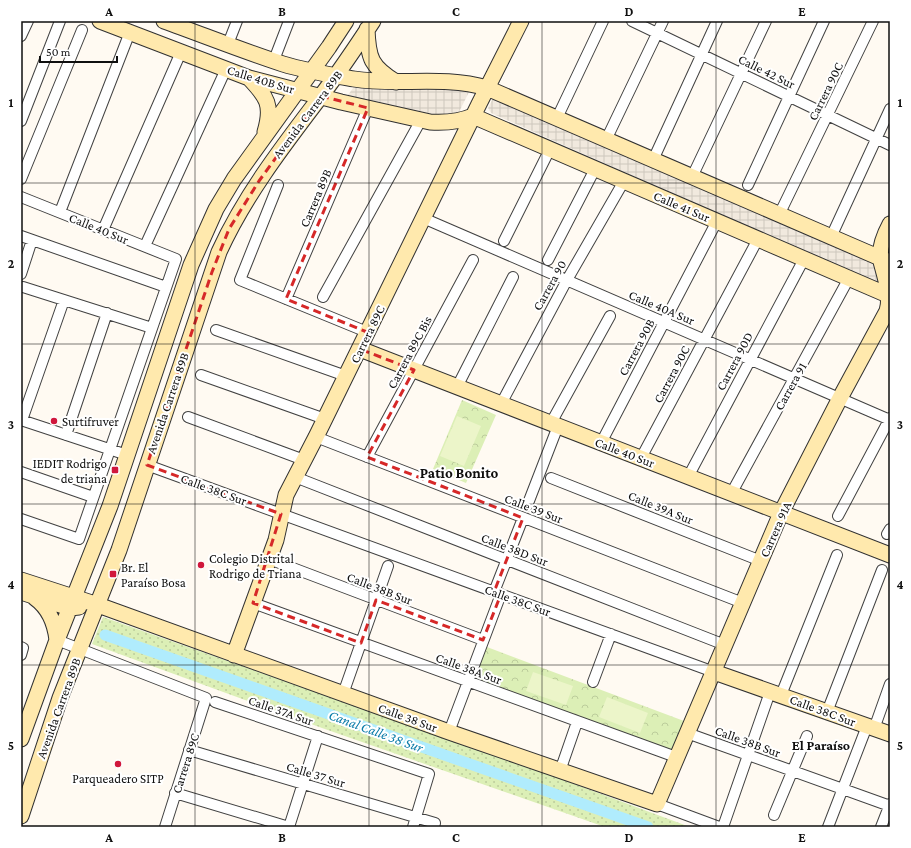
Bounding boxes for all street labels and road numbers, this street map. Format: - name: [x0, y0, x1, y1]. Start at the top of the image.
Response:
- street label: Calle 42 Sur: [736, 51, 798, 92]
- street label: Carrera 90C: [805, 59, 846, 123]
- street label: Calle 40B Sur: [225, 62, 297, 97]
- street label: Avenida Carrera 89B: [269, 67, 345, 161]
- street label: Carrera 89B: [297, 167, 334, 230]
- street label: Calle 41 Sur: [651, 188, 713, 225]
- street label: Calle 40 Sur: [67, 210, 131, 247]
- street label: Carrera 90: [530, 258, 569, 313]
- street label: Calle 40A Sur: [627, 287, 697, 328]
- street label: Carrera 89C: [347, 303, 388, 365]
- street label: Carrera 89C Bis: [384, 313, 435, 391]
- street label: Carrera 90B: [615, 316, 658, 378]
- street label: Carrera 90D: [713, 330, 756, 393]
- street label: Carrera 90C: [650, 343, 693, 405]
- street label: Avenida Carrera 89B: [143, 351, 192, 456]
- street label: Carrera 91: [771, 360, 810, 413]
- street label: Calle 40 Sur: [593, 434, 657, 471]
- street label: Calle 38C Sur: [179, 471, 249, 509]
- street label: Calle 39A Sur: [626, 488, 696, 527]
- street label: Calle 39 Sur: [502, 490, 565, 527]
- street label: Carrera 91A: [757, 498, 795, 559]
- street label: Calle 38D Sur: [479, 530, 551, 569]
- street label: Calle 38B Sur: [345, 569, 415, 608]
- street label: Calle 38C Sur: [483, 582, 553, 620]
- street label: Calle 38A Sur: [434, 650, 504, 687]
- street label: Avenida Carrera 89B: [33, 656, 84, 761]
- street label: Calle 37A Sur: [246, 692, 316, 729]
- street label: Calle 38C Sur: [788, 692, 858, 730]
- street label: Calle 38 Sur: [376, 700, 440, 735]
- street label: Calle 38B Sur: [713, 723, 783, 760]
- street label: Carrera 89C: [169, 731, 202, 795]
- street label: Calle 37 Sur: [285, 758, 347, 791]

